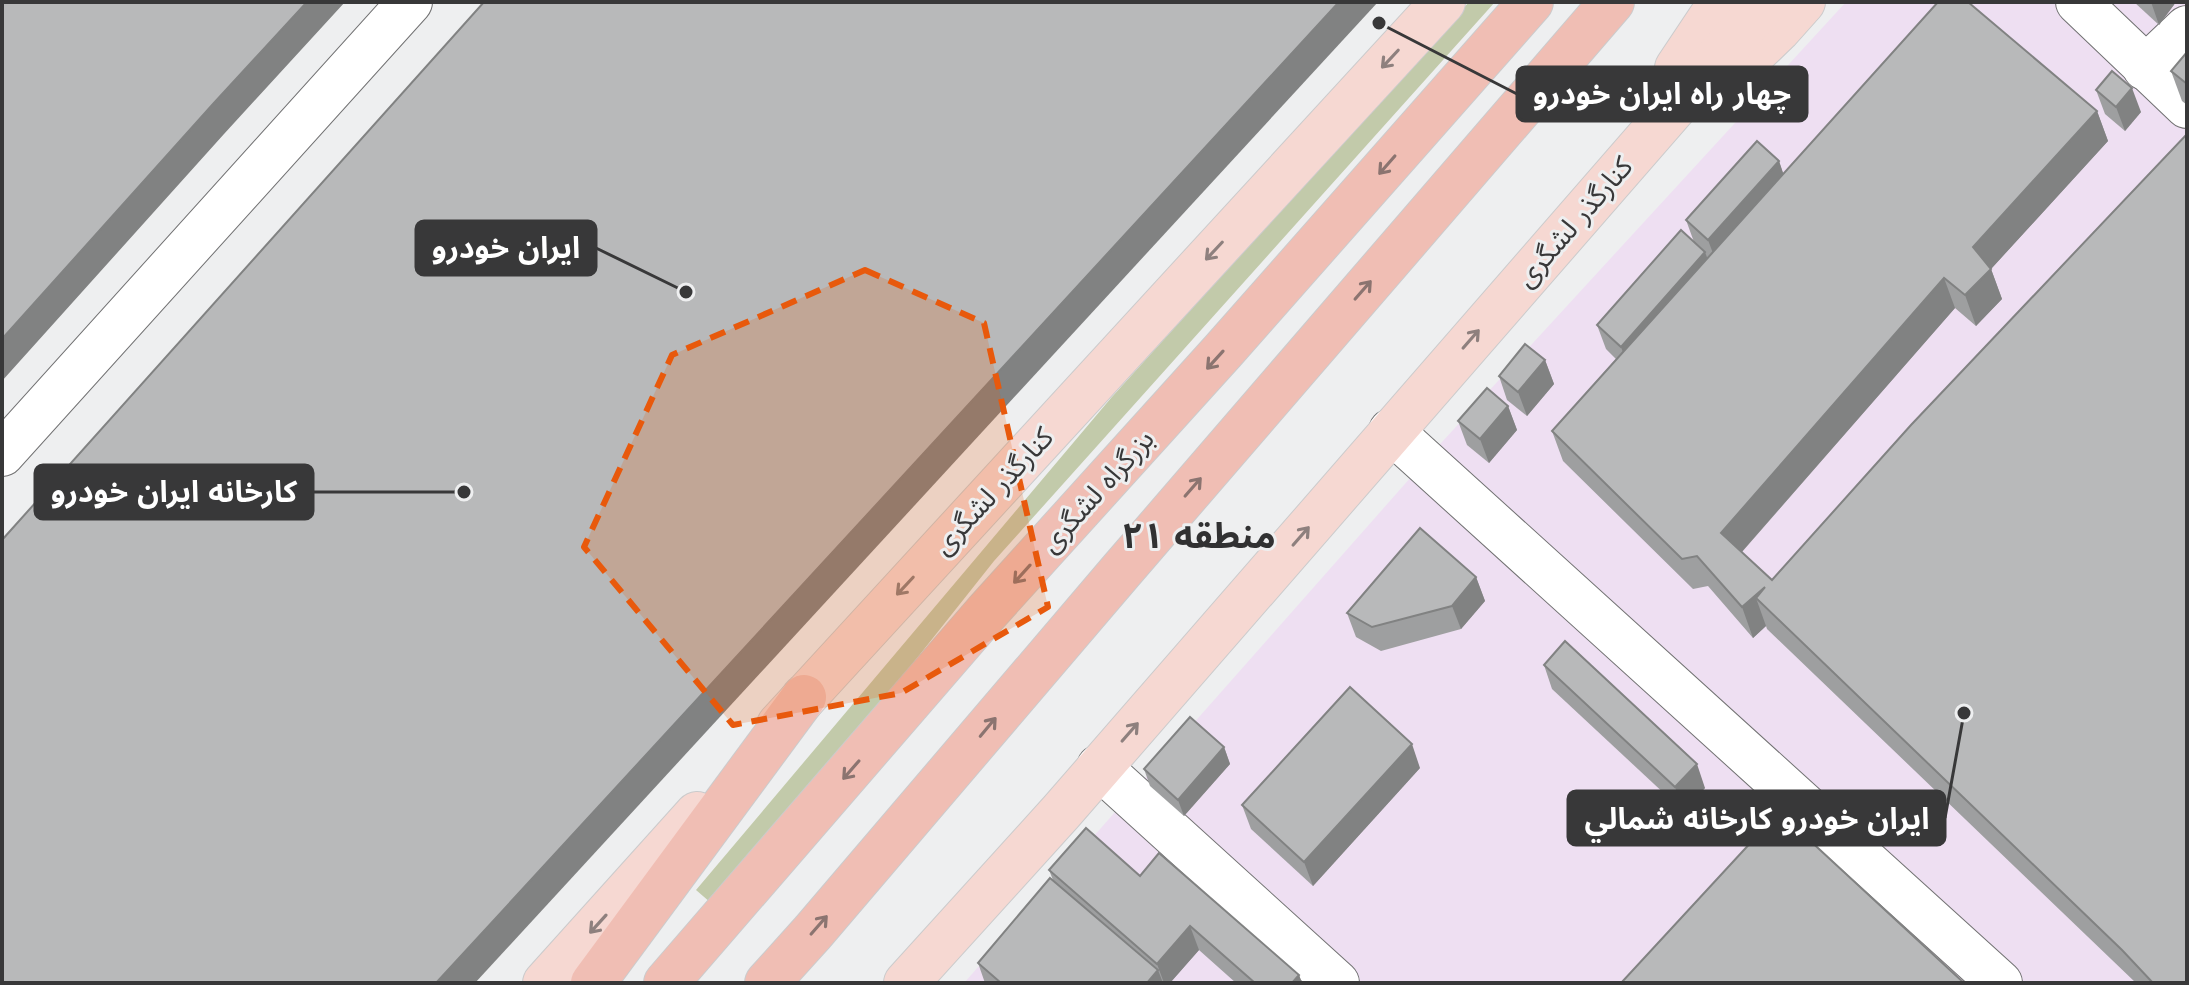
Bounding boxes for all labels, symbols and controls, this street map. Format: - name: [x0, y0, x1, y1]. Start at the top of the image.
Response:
- one-way arrow: [1381, 49, 1399, 69]
- callout: چهار راه ایران خودرو: [1517, 67, 1807, 121]
- text: چهار راه ایران خودرو: [1533, 72, 1791, 115]
- street label: کنارگذر لشگری: [1506, 147, 1643, 296]
- one-way arrow: [1378, 155, 1396, 175]
- callout: ایران خودرو: [416, 221, 596, 275]
- text: ایران خودرو: [432, 226, 580, 269]
- one-way arrow: [1205, 240, 1223, 260]
- one-way arrow: [1354, 281, 1372, 301]
- one-way arrow: [1462, 330, 1480, 350]
- one-way arrow: [1206, 350, 1224, 370]
- street label: کنارگذر لشگری: [923, 418, 1063, 564]
- street label: بزرگراه لشگری: [1030, 420, 1164, 562]
- callout: کارخانه ایران خودرو: [35, 465, 313, 519]
- text: کارخانه ایران خودرو: [51, 470, 298, 513]
- one-way arrow: [1184, 478, 1202, 498]
- district label: منطقه ۲۱: [1122, 509, 1276, 561]
- one-way arrow: [1292, 526, 1310, 546]
- one-way arrow: [1013, 563, 1031, 583]
- one-way arrow: [897, 576, 915, 596]
- one-way arrow: [979, 718, 997, 738]
- one-way arrow: [1121, 722, 1139, 742]
- one-way arrow: [842, 759, 860, 780]
- callout: ايران خودرو كارخانه شمالي: [1568, 791, 1945, 845]
- text: ايران خودرو كارخانه شمالي: [1585, 797, 1929, 843]
- one-way arrow: [590, 913, 608, 933]
- one-way arrow: [810, 916, 828, 936]

